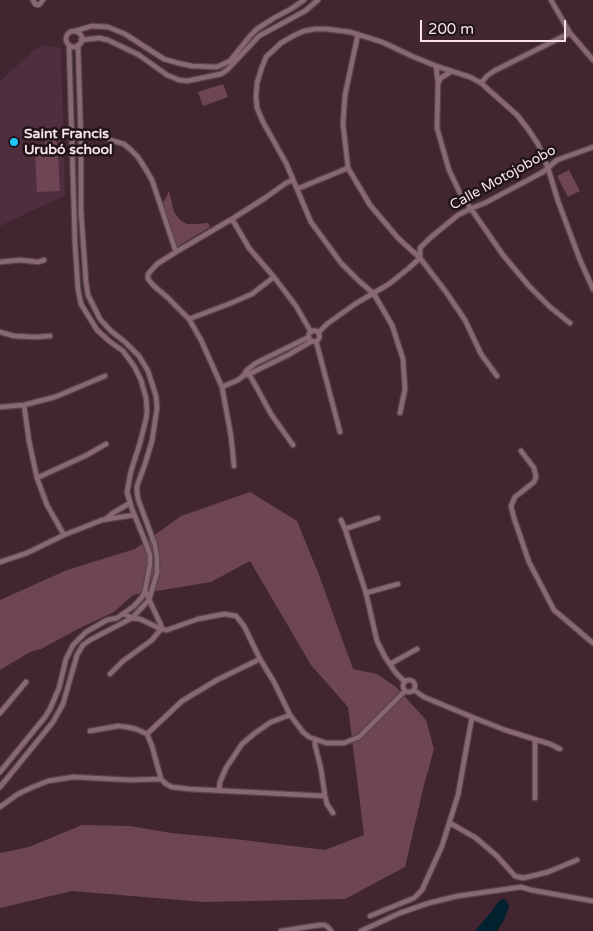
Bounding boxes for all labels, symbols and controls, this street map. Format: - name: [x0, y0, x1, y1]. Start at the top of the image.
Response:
- scale bar: [423, 10, 569, 42]
- text: 200 m: [428, 20, 474, 38]
- place label: Saint Francis Urubó school: [24, 126, 112, 158]
- marker: Saint Francis Urubó school: [8, 136, 20, 148]
- street label: Calle Motojobobo: [447, 142, 559, 214]

